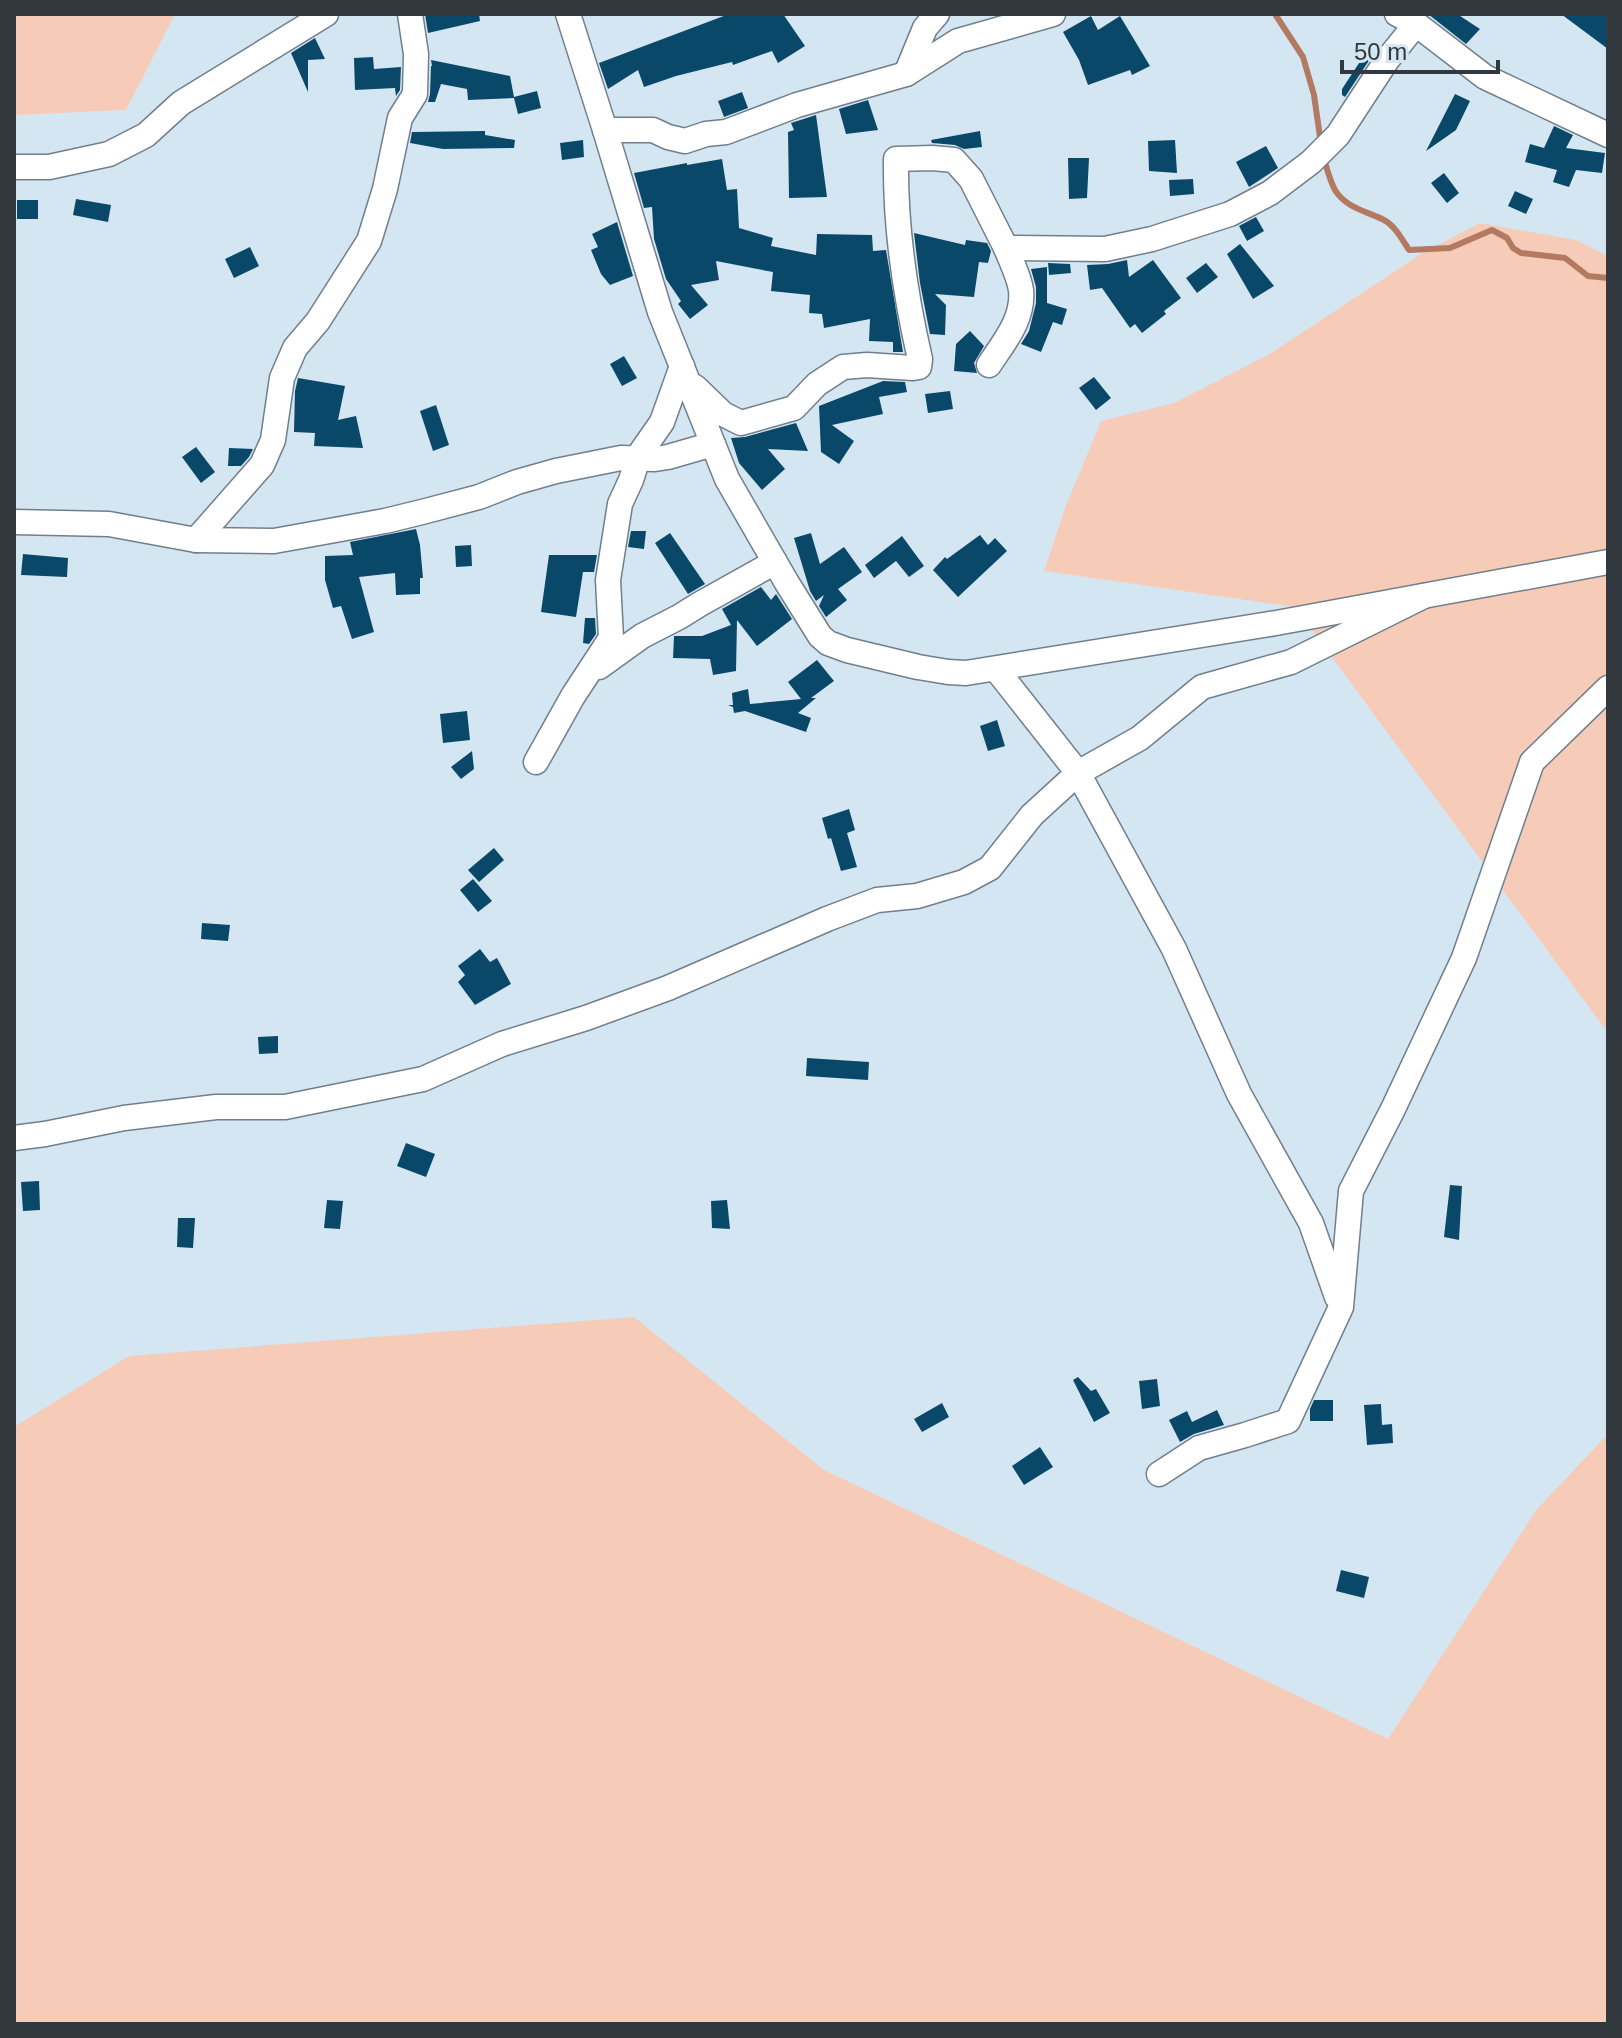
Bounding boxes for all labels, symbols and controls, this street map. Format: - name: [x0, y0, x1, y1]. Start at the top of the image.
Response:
- scale bar: [1342, 24, 1498, 74]
- text: 50 m: [1354, 38, 1407, 65]

